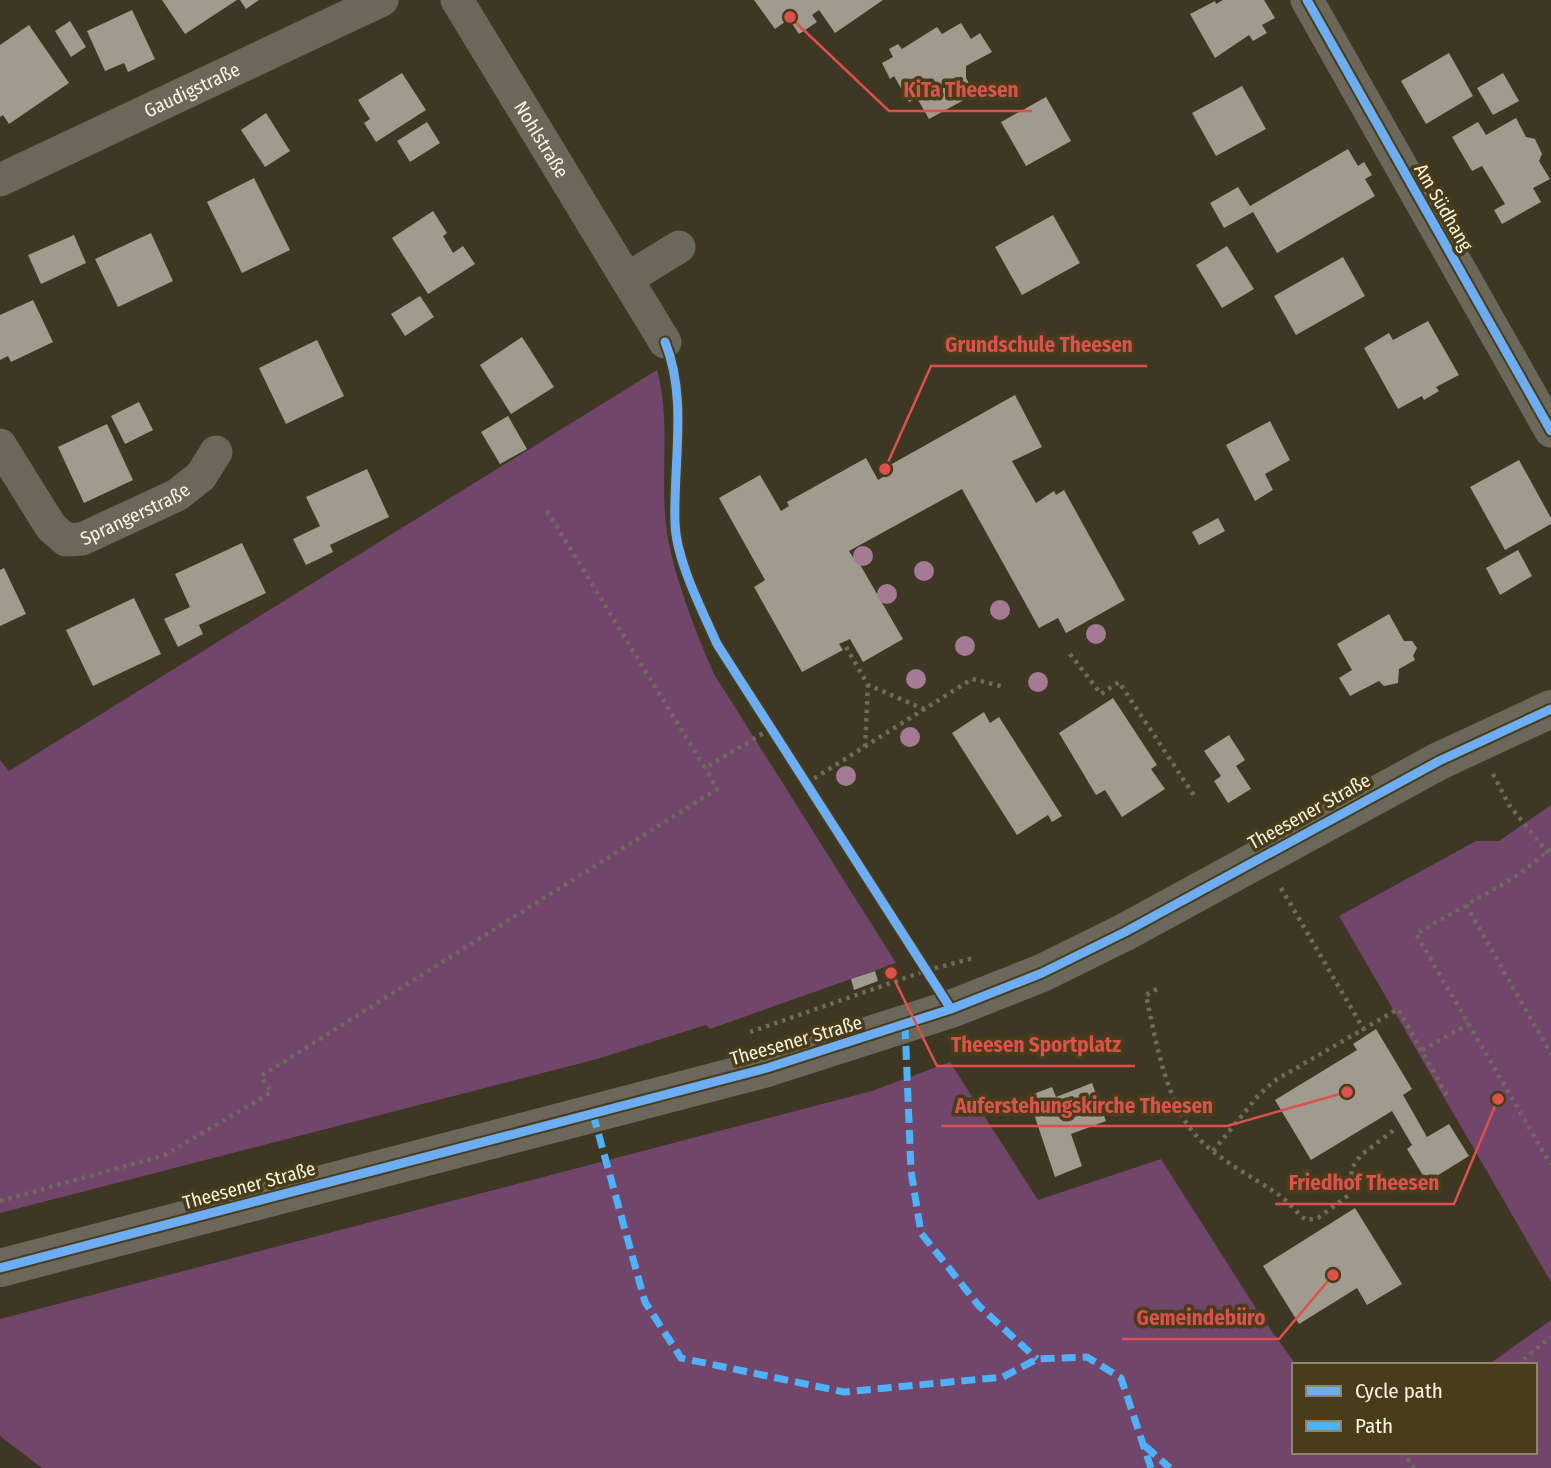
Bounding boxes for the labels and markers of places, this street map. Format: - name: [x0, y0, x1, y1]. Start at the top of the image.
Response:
- callout: KiTa Theesen: [889, 69, 1032, 111]
- callout: Grundschule Theesen: [931, 324, 1147, 366]
- callout: Theesen Sportplatz: [937, 1024, 1135, 1066]
- callout: Auferstehungskirche Theesen: [941, 1084, 1227, 1126]
- callout: Friedhof Theesen: [1275, 1162, 1454, 1204]
- callout: Gemeindebüro: [1122, 1297, 1279, 1339]

